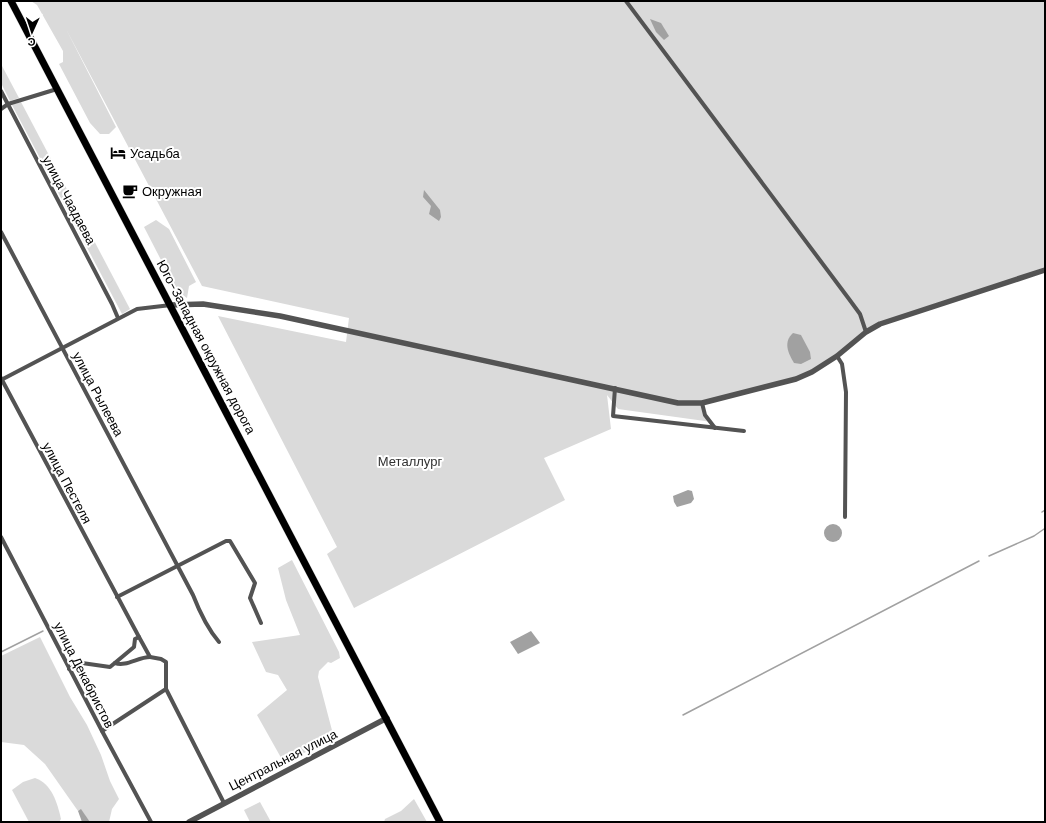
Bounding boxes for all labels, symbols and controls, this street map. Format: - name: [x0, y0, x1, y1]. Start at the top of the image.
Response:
- north arrow: [12, 12, 52, 52]
- text: С: [27, 35, 36, 49]
- hotel icon: Усадьба: [109, 144, 127, 162]
- place label: Усадьба: [130, 145, 181, 162]
- street label: улица Чаадаева: [38, 153, 100, 248]
- cafe icon: Окружная: [121, 182, 139, 200]
- place label: Окружная: [142, 183, 202, 200]
- street label: Юго-Западная окружная дорога: [153, 257, 260, 438]
- street label: улица Рылеева: [69, 349, 128, 440]
- street label: улица Пестеля: [38, 439, 96, 527]
- park label: Металлург: [378, 453, 442, 470]
- street label: улица Декабристов: [50, 619, 118, 731]
- street label: Центральная улица: [226, 725, 341, 795]

